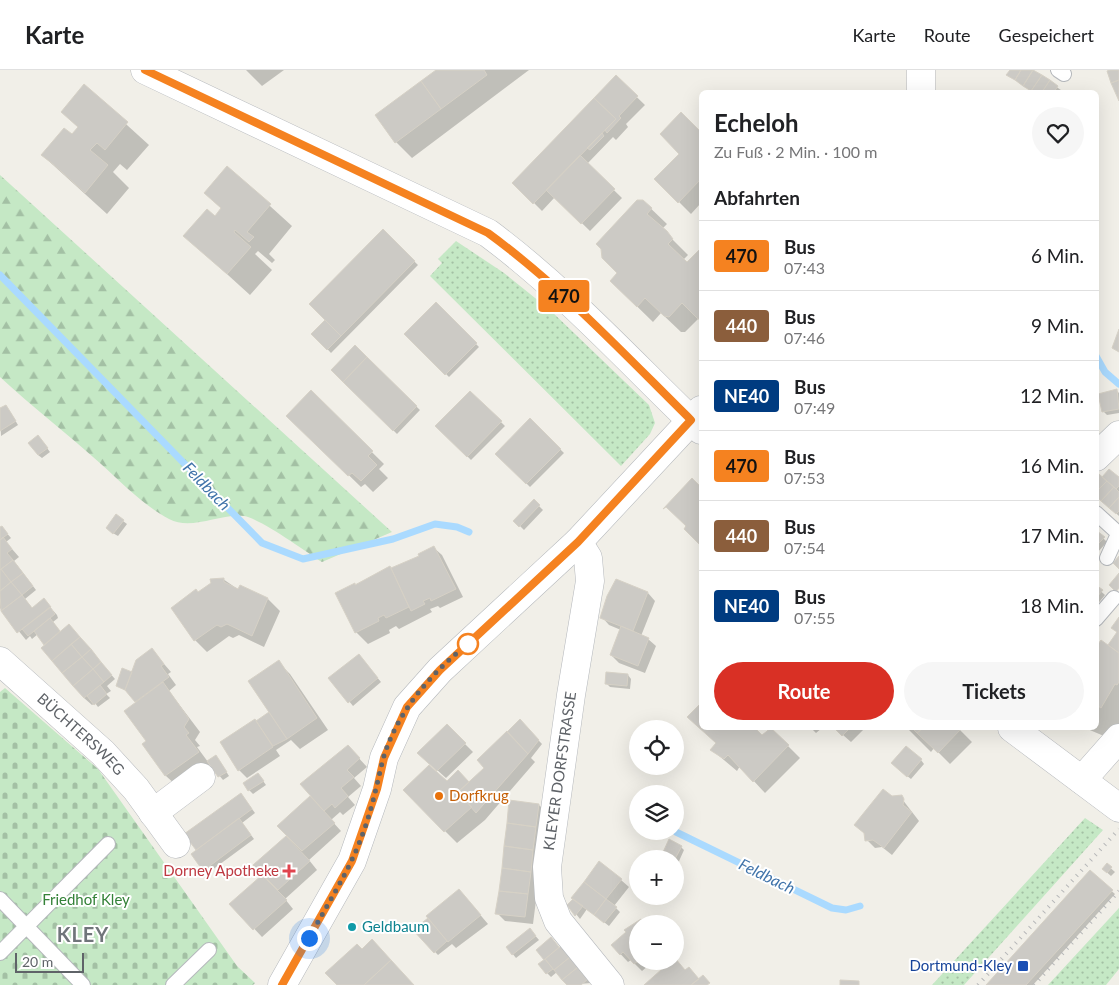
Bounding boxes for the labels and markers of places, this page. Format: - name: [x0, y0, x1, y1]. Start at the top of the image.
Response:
- unlabelled marker: [457, 633, 479, 655]
- place label: Dorfkrug: [449, 786, 509, 804]
- marker: Dorfkrug: [433, 790, 445, 802]
- place label: Dorney Apotheke: [163, 861, 279, 879]
- marker: Dorney Apotheke: [283, 865, 295, 877]
- place label: Geldbaum: [362, 917, 429, 935]
- marker: Geldbaum: [346, 921, 358, 933]
- place label: Dortmund-Kley: [909, 956, 1012, 974]
- marker: Dortmund-Kley: [1016, 959, 1030, 973]

